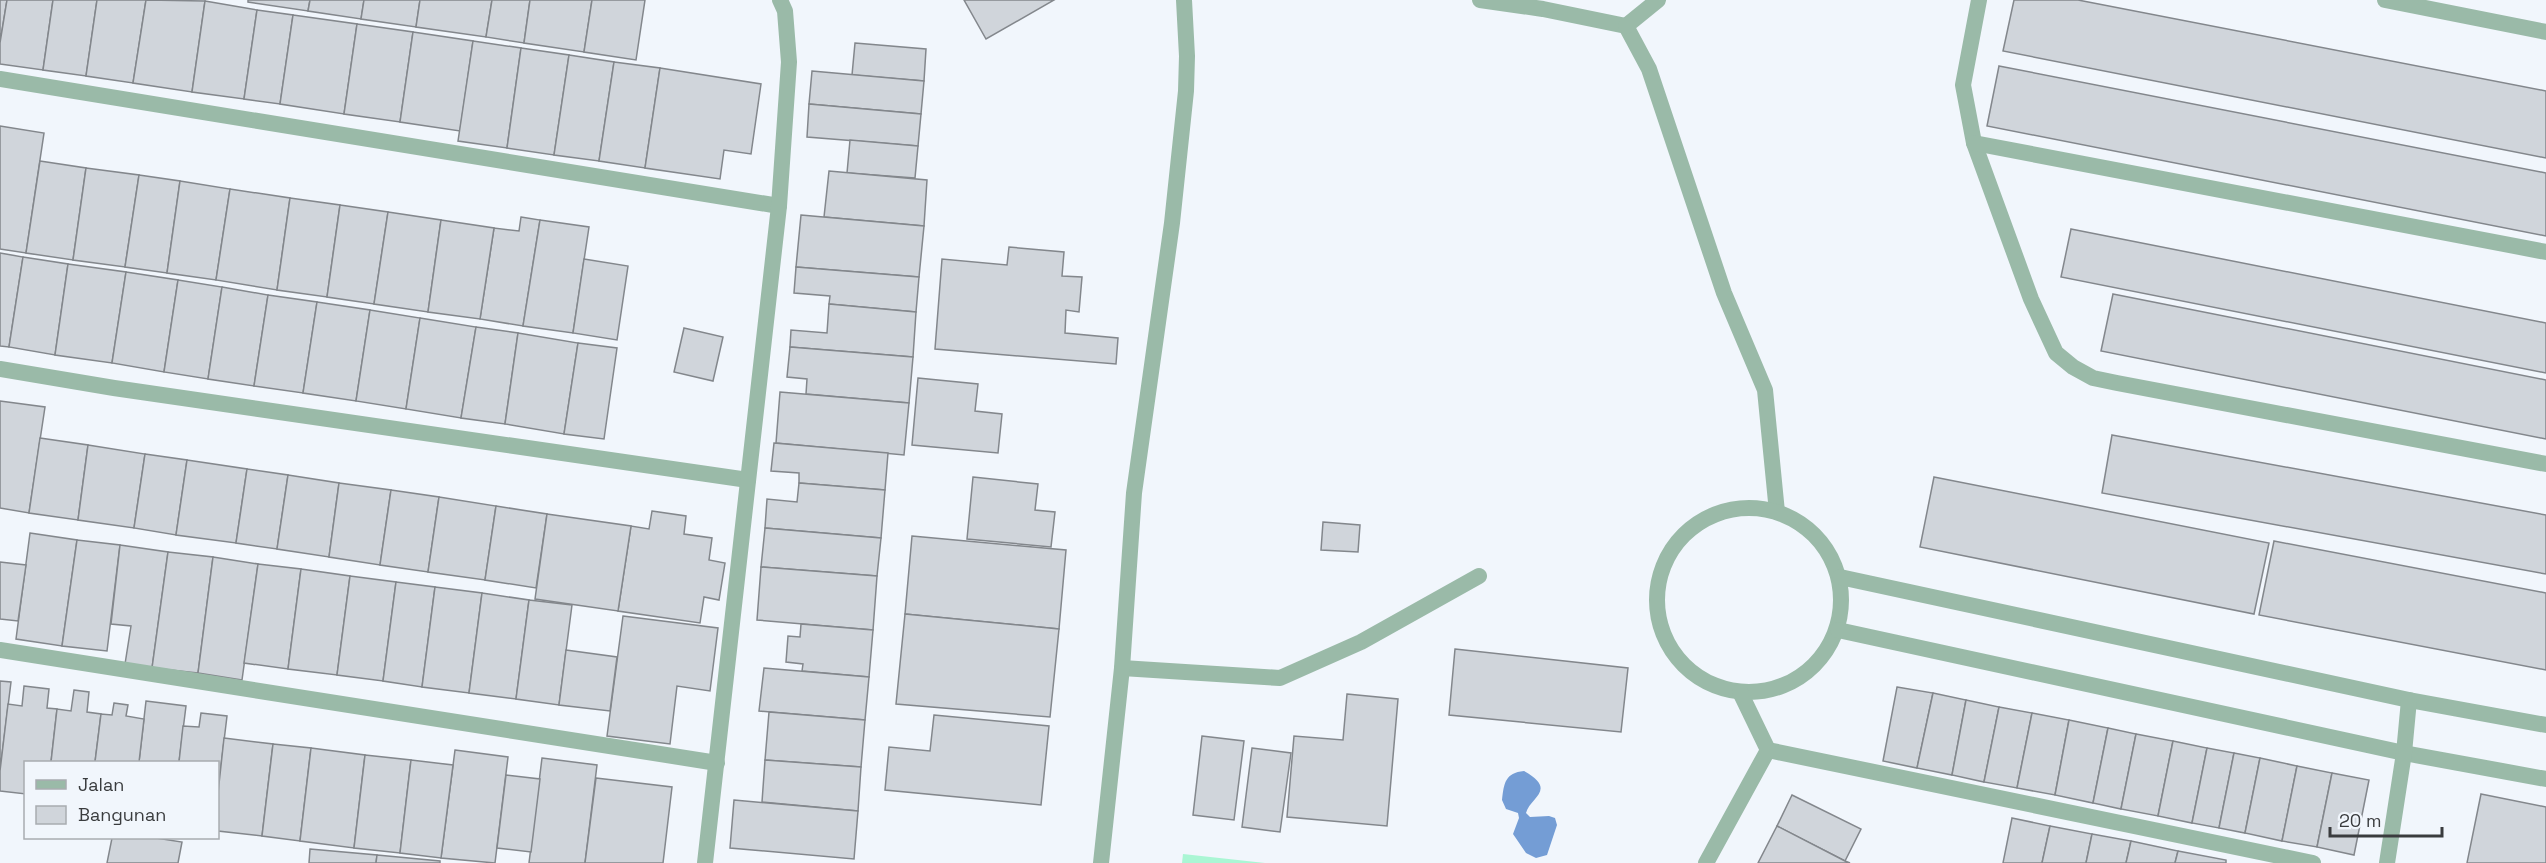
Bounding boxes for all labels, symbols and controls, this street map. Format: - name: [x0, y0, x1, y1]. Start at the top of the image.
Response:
- legend: [24, 761, 219, 839]
- text: Jalan: [78, 773, 124, 796]
- scale bar: [2330, 800, 2442, 838]
- text: Bangunan: [78, 803, 166, 826]
- text: 20 m: [2339, 809, 2382, 832]

